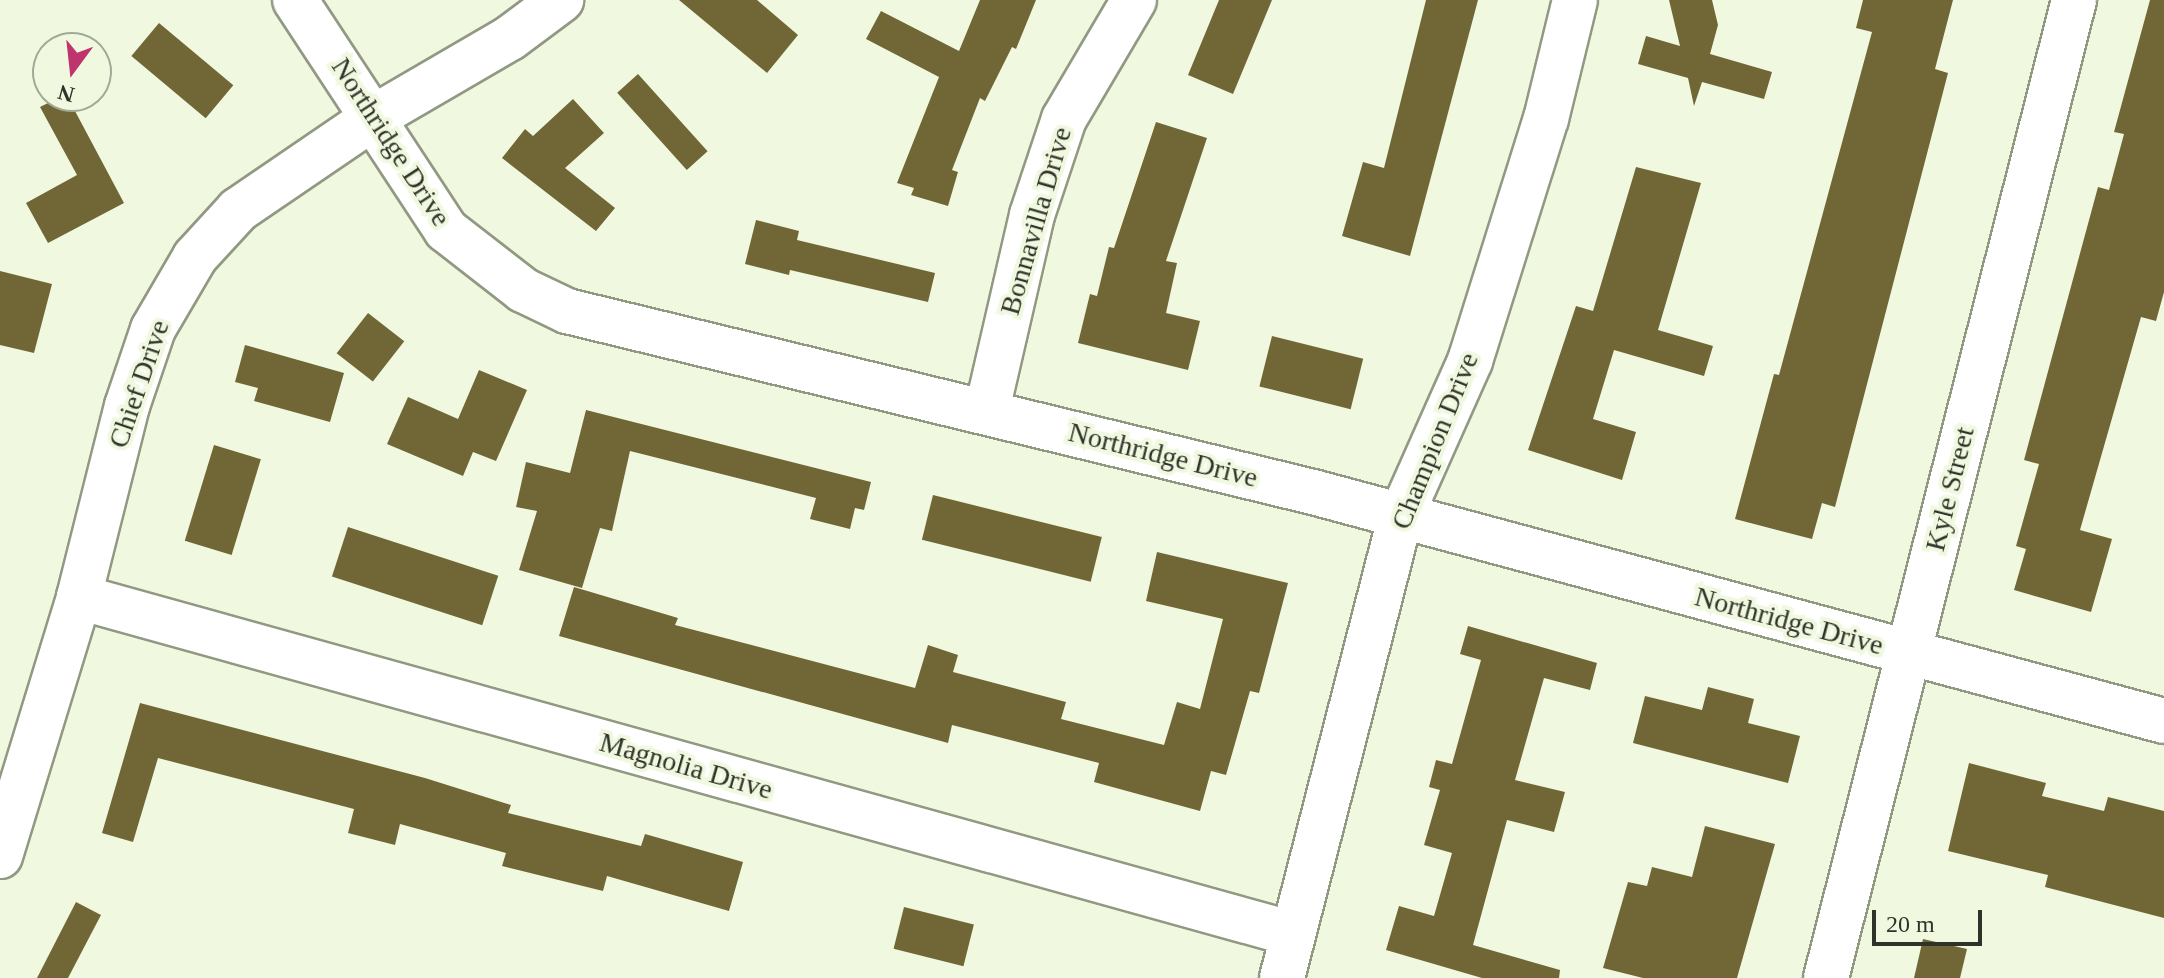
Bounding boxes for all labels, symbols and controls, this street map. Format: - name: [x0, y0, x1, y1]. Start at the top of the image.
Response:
- north arrow: [32, 32, 112, 112]
- street label: Northridge Drive: [324, 52, 458, 232]
- text: N: [55, 80, 77, 108]
- street label: Bonnavilla Drive: [993, 123, 1079, 319]
- street label: Chief Drive: [101, 316, 177, 452]
- street label: Champion Drive: [1384, 348, 1486, 534]
- street label: Northridge Drive: [1065, 415, 1261, 495]
- street label: Kyle Street: [1918, 423, 1982, 555]
- street label: Northridge Drive: [1691, 580, 1887, 662]
- street label: Magnolia Drive: [596, 725, 776, 807]
- scale bar: [1876, 894, 1986, 944]
- text: 20 m: [1886, 911, 1935, 937]

